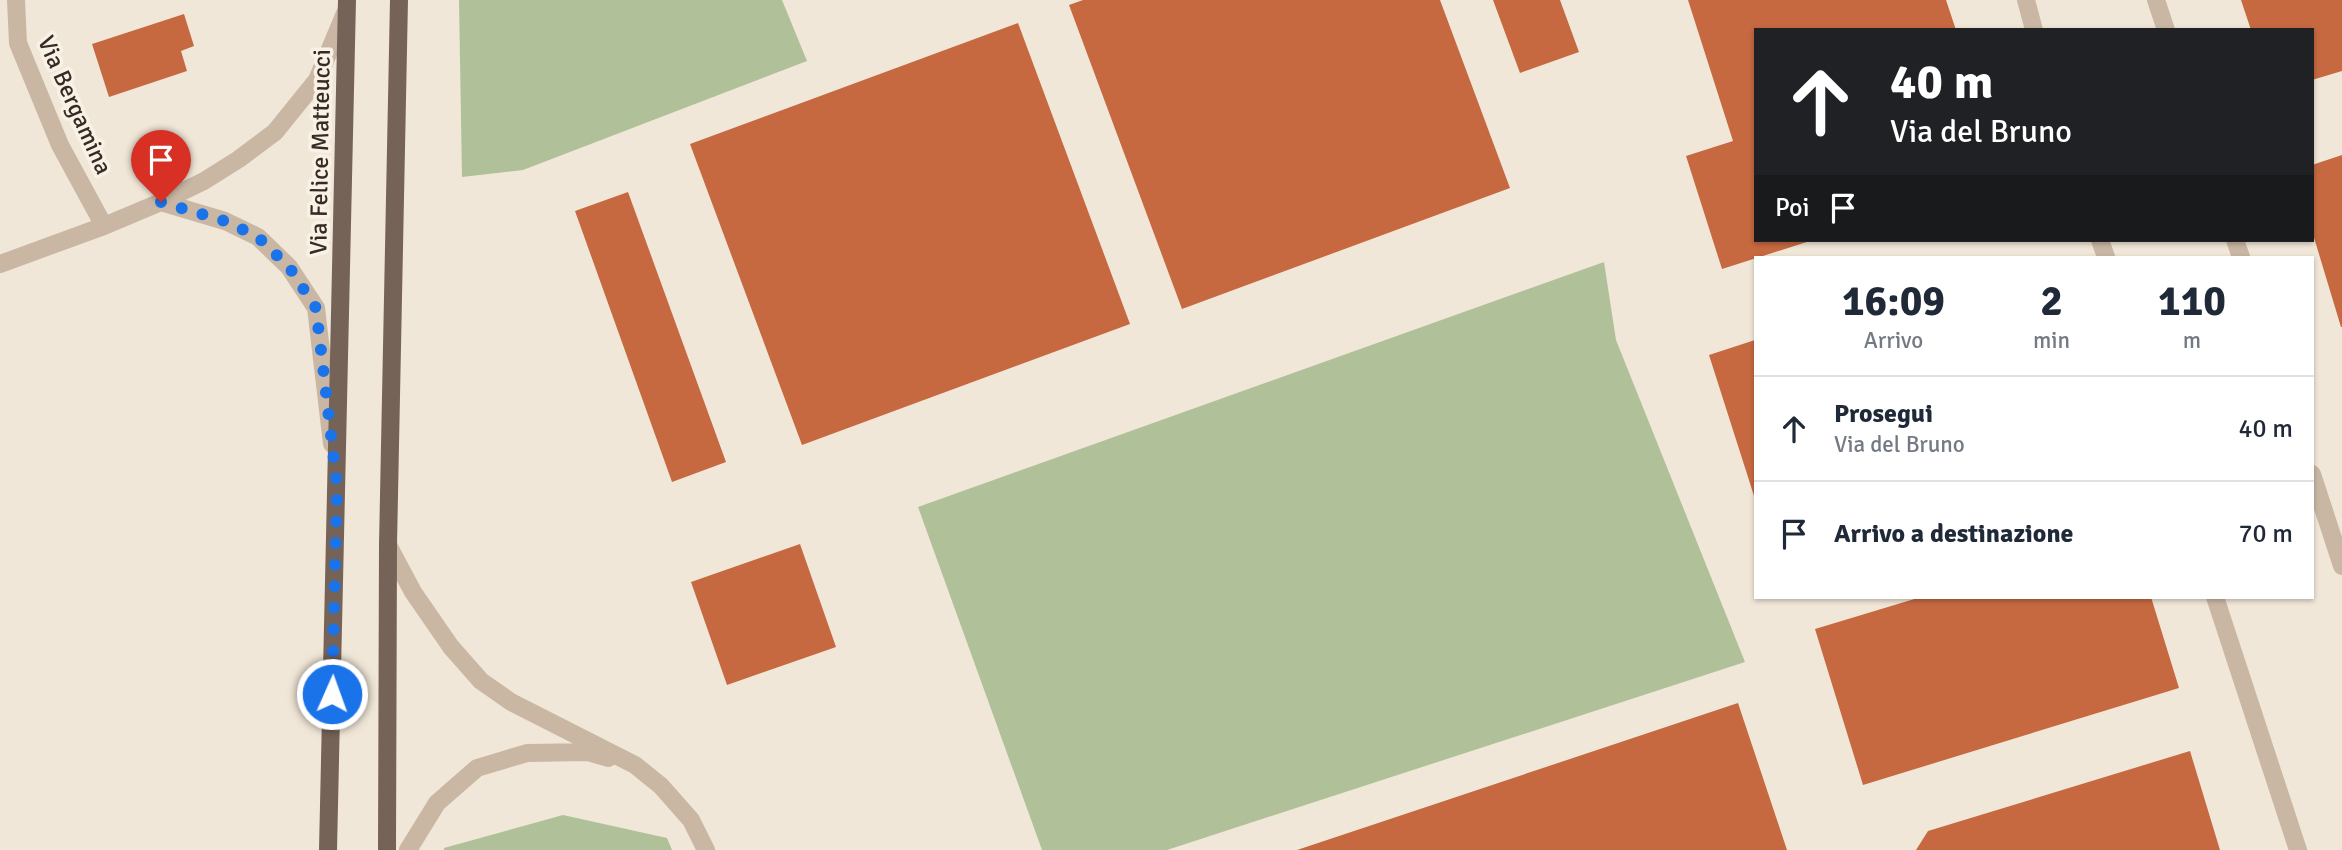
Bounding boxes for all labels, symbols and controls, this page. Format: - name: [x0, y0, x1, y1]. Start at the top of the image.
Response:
- street label: Via Bergamina: [31, 31, 119, 179]
- street label: Via Felice Matteucci: [303, 49, 337, 255]
- text: 40 m: [1890, 52, 1993, 112]
- icon: ahead: [1775, 56, 1866, 147]
- text: Via del Bruno: [1890, 112, 2072, 151]
- pin: [131, 130, 191, 202]
- icon: arrive: [142, 141, 180, 179]
- icon: arrive: [1824, 189, 1862, 227]
- text: Poi: [1775, 192, 1810, 224]
- text: 16:09: [1842, 276, 1945, 327]
- text: 2: [2040, 276, 2063, 327]
- text: 110: [2158, 276, 2226, 327]
- text: Arrivo: [1864, 326, 1923, 355]
- text: min: [2033, 326, 2070, 355]
- text: m: [2183, 326, 2201, 355]
- text: Prosegui: [1834, 398, 1933, 430]
- icon: ahead: [1775, 410, 1813, 448]
- text: 40 m: [2238, 413, 2293, 445]
- text: Via del Bruno: [1834, 430, 1965, 459]
- icon: arrive: [1775, 515, 1813, 553]
- text: Arrivo a destinazione: [1834, 518, 2074, 550]
- text: 70 m: [2238, 518, 2293, 550]
- position arrow: [295, 657, 369, 731]

